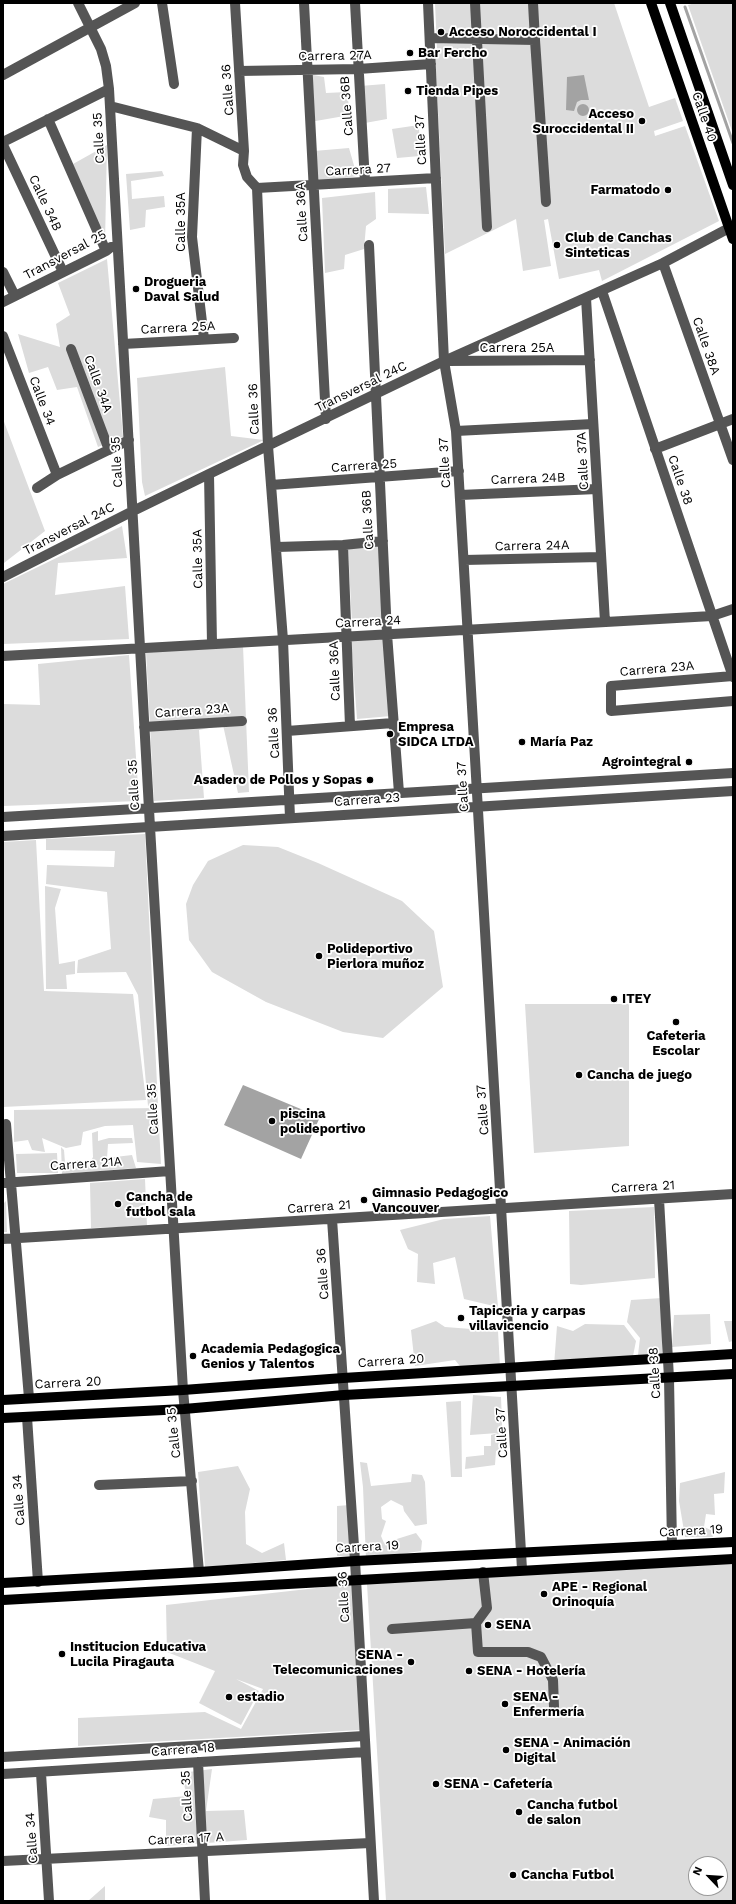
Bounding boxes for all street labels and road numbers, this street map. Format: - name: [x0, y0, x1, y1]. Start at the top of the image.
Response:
- street label: Carrera 27A: [298, 48, 372, 64]
- street label: Calle 36: [218, 64, 238, 116]
- street label: Calle 36B: [337, 75, 357, 137]
- street label: Calle 40: [688, 90, 720, 144]
- street label: Calle 35: [90, 112, 108, 164]
- street label: Calle 37: [412, 114, 430, 166]
- street label: Carrera 27: [325, 160, 391, 180]
- street label: Calle 34B: [25, 172, 65, 234]
- street label: Calle 36A: [293, 182, 311, 242]
- street label: Calle 35A: [173, 192, 189, 252]
- street label: Transversal 25: [21, 227, 109, 283]
- street label: Calle 38A: [689, 315, 723, 377]
- street label: Carrera 25A: [140, 318, 216, 338]
- street label: Carrera 25A: [480, 340, 554, 356]
- street label: Calle 34A: [80, 353, 116, 415]
- street label: Transversal 24C: [313, 358, 409, 416]
- street label: Calle 34: [25, 374, 59, 428]
- street label: Calle 36: [245, 383, 263, 435]
- street label: Calle 37A: [574, 431, 592, 491]
- street label: Calle 35: [108, 436, 126, 488]
- street label: Calle 37: [436, 437, 454, 489]
- street label: Calle 38: [664, 453, 696, 507]
- street label: Carrera 25: [330, 456, 398, 476]
- street label: Carrera 24B: [490, 470, 566, 488]
- street label: Calle 36B: [359, 490, 377, 550]
- street label: Transversal 24C: [21, 499, 117, 559]
- street label: Calle 35A: [190, 529, 206, 589]
- street label: Carrera 24A: [494, 538, 570, 554]
- street label: Carrera 24: [335, 612, 401, 632]
- street label: Calle 36A: [326, 641, 344, 701]
- street label: Carrera 23A: [619, 658, 695, 680]
- street label: Carrera 23A: [154, 701, 230, 721]
- street label: Calle 36: [265, 707, 283, 759]
- street label: Calle 35: [125, 759, 143, 811]
- street label: Calle 37: [454, 761, 472, 813]
- street label: Carrera 23: [333, 790, 401, 810]
- street label: Calle 35: [144, 1083, 162, 1135]
- street label: Calle 37: [473, 1084, 493, 1136]
- street label: Carrera 21A: [49, 1154, 123, 1174]
- street label: Carrera 21: [611, 1178, 675, 1196]
- street label: Carrera 21: [287, 1197, 351, 1217]
- street label: Calle 36: [313, 1248, 333, 1300]
- street label: Calle 38: [646, 1347, 664, 1399]
- street label: Carrera 20: [357, 1351, 425, 1371]
- street label: Carrera 20: [34, 1373, 102, 1393]
- street label: Calle 35: [164, 1407, 184, 1459]
- street label: Calle 37: [493, 1407, 511, 1459]
- street label: Calle 34: [9, 1474, 29, 1526]
- street label: Carrera 19: [659, 1522, 723, 1540]
- street label: Carrera 19: [335, 1538, 399, 1556]
- street label: Calle 36: [335, 1571, 353, 1623]
- street label: Carrera 18: [150, 1740, 216, 1760]
- street label: Calle 35: [178, 1770, 196, 1822]
- street label: Calle 34: [22, 1812, 42, 1864]
- street label: Carrera 17 A: [147, 1829, 225, 1849]

